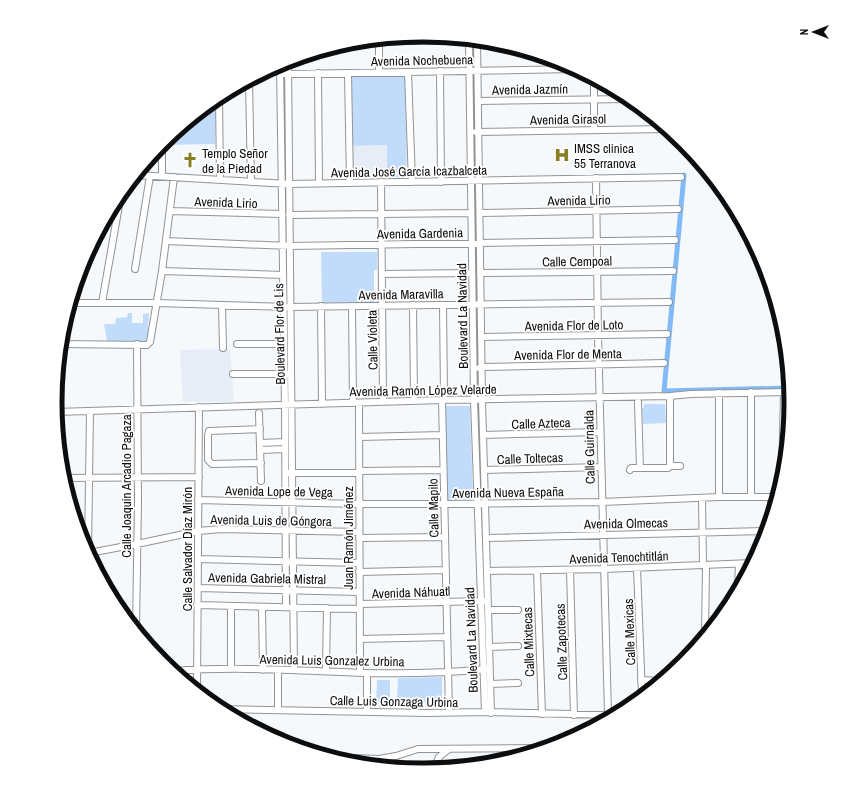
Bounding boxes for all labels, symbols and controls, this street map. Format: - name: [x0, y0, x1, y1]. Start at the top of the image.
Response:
- north arrow: [794, 12, 834, 52]
- text: N: [797, 29, 811, 35]
- street label: Avenida Nochebuena: [370, 51, 473, 70]
- street label: Avenida Jazmín: [491, 80, 568, 99]
- street label: Avenida Girasol: [529, 110, 606, 129]
- place label: IMSS clinica 55 Terranova: [574, 140, 636, 172]
- place label: Templo Señor de la Piedad: [202, 145, 268, 177]
- hospital icon: IMSS clinica 55 Terranova: [553, 146, 571, 164]
- church icon: Templo Señor de la Piedad: [181, 151, 199, 169]
- street label: Avenida José García Icazbalceta: [330, 162, 487, 181]
- street label: Avenida Lirio: [546, 191, 611, 210]
- street label: Avenida Lirio: [193, 193, 258, 212]
- street label: Avenida Gardenia: [376, 224, 463, 243]
- street label: Calle Cempoal: [542, 252, 612, 271]
- street label: Boulevard La Navidad: [453, 263, 472, 369]
- street label: Boulevard Flor de Lis: [270, 283, 289, 385]
- street label: Avenida Maravilla: [357, 285, 444, 304]
- street label: Calle Violeta: [363, 310, 382, 370]
- street label: Avenida Flor de Loto: [523, 316, 624, 335]
- street label: Avenida Flor de Menta: [513, 345, 622, 364]
- street label: Avenida Ramón López Velarde: [348, 381, 497, 400]
- street label: Calle Guirnalda: [580, 410, 599, 484]
- street label: Calle Joaquín Arcadio Pagaza: [118, 414, 135, 558]
- street label: Calle Azteca: [511, 414, 571, 433]
- street label: Calle Toltecas: [497, 449, 563, 468]
- street label: Calle Mapilo: [424, 478, 443, 538]
- street label: Avenida Lope de Vega: [224, 482, 333, 501]
- street label: Avenida Nueva España: [451, 483, 564, 502]
- street label: Juan Ramón Jiménez: [340, 486, 357, 590]
- street label: Calle Salvador Díaz Mirón: [179, 487, 196, 611]
- street label: Avenida Luis de Góngora: [209, 511, 332, 530]
- street label: Avenida Olmecas: [583, 514, 668, 533]
- street label: Avenida Tenochtitlán: [568, 547, 669, 568]
- street label: Avenida Gabriela Mistral: [207, 569, 326, 588]
- street label: Avenida Náhuatl: [370, 583, 451, 602]
- street label: Boulevard La Navidad: [461, 587, 482, 693]
- street label: Calle Mexicas: [620, 598, 639, 666]
- street label: Calle Zapotecas: [552, 603, 571, 681]
- street label: Calle Mixtecas: [519, 607, 538, 677]
- street label: Avenida Luis Gonzalez Urbina: [258, 651, 405, 670]
- street label: Calle Luis Gonzaga Urbina: [330, 692, 458, 711]

